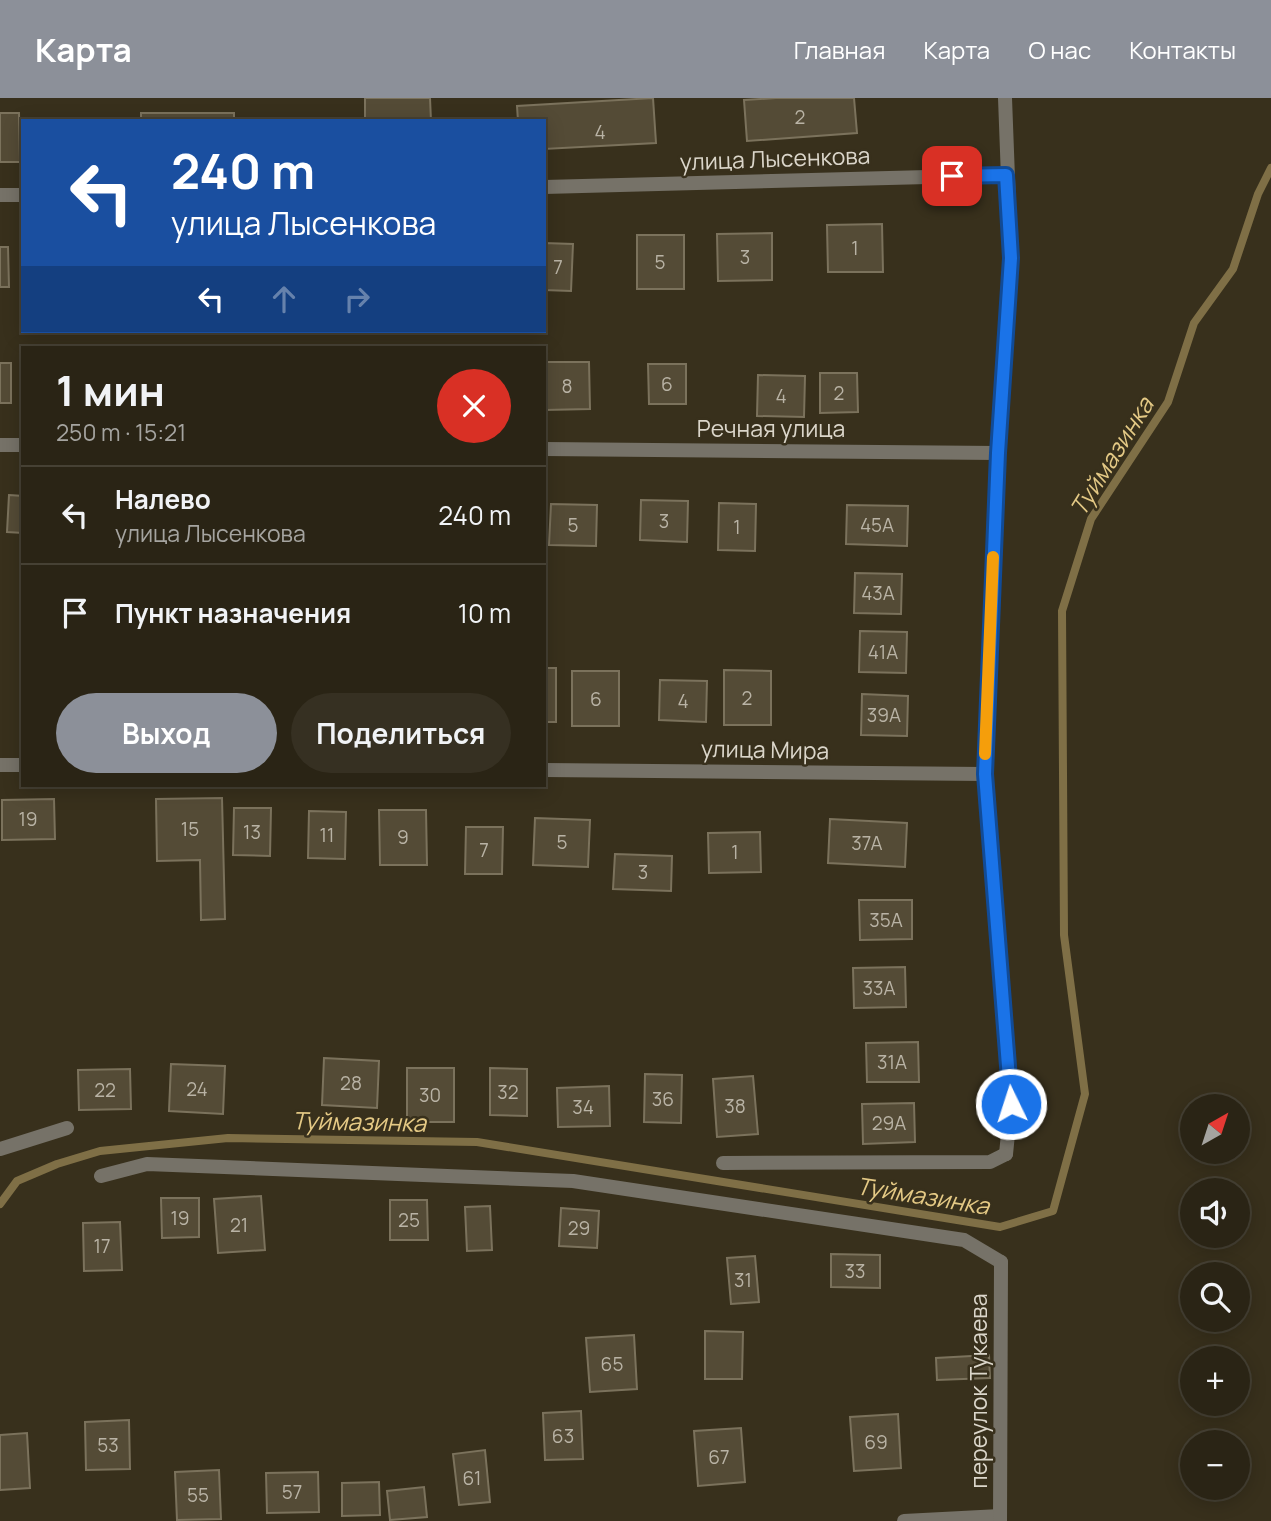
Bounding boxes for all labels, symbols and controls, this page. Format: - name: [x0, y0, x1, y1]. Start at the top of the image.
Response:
- text: Карта: [35, 27, 132, 72]
- text: Главная: [794, 33, 885, 66]
- text: Карта: [923, 33, 990, 66]
- text: О нас: [1028, 33, 1091, 66]
- text: Контакты: [1129, 33, 1236, 66]
- house number: 2: [795, 104, 805, 130]
- house number: 4: [594, 119, 606, 145]
- text: 240 m: [171, 137, 315, 204]
- street label: улица Лысенкова: [679, 139, 871, 177]
- pin: [922, 146, 982, 206]
- icon: left: [56, 147, 147, 238]
- icon: arrive: [933, 157, 971, 195]
- text: улица Лысенкова: [171, 201, 436, 245]
- house number: 1: [851, 235, 859, 261]
- house number: 3: [740, 244, 750, 270]
- house number: 5: [655, 249, 666, 275]
- house number: 7: [553, 254, 563, 280]
- icon: left: [192, 280, 230, 318]
- icon: ahead: [265, 280, 303, 318]
- icon: right: [338, 280, 376, 318]
- text: 1 мин: [56, 361, 165, 419]
- button: close: [437, 369, 511, 443]
- house number: 6: [661, 371, 673, 397]
- house number: 8: [561, 373, 573, 399]
- house number: 2: [834, 380, 844, 406]
- house number: 4: [775, 383, 787, 409]
- water label: Туймазинка: [1061, 389, 1161, 522]
- street label: Речная улица: [697, 412, 845, 444]
- text: 250 m · 15:21: [56, 416, 186, 448]
- text: Налево: [115, 481, 211, 517]
- icon: left: [56, 496, 94, 534]
- text: 240 m: [438, 497, 511, 533]
- house number: 3: [659, 508, 669, 534]
- house number: 5: [568, 512, 579, 538]
- house number: 45А: [860, 512, 894, 538]
- house number: 1: [733, 514, 741, 540]
- text: улица Лысенкова: [115, 517, 306, 549]
- house number: 43А: [861, 580, 895, 606]
- icon: arrive: [56, 594, 94, 632]
- text: Пункт назначения: [115, 595, 351, 631]
- text: 10 m: [458, 595, 511, 631]
- house number: 41А: [868, 639, 898, 665]
- house number: 2: [742, 685, 752, 711]
- house number: 6: [590, 686, 602, 712]
- house number: 4: [677, 688, 689, 714]
- button: Выход: [56, 693, 277, 773]
- button: Поделиться: [291, 693, 511, 773]
- house number: 39А: [867, 702, 901, 728]
- street label: улица Мира: [701, 732, 829, 766]
- house number: 19: [18, 806, 38, 832]
- house number: 15: [181, 816, 199, 842]
- house number: 13: [243, 819, 261, 845]
- house number: 11: [320, 822, 334, 848]
- house number: 9: [397, 824, 409, 850]
- house number: 5: [557, 829, 568, 855]
- house number: 37А: [851, 830, 883, 856]
- house number: 7: [479, 837, 489, 863]
- house number: 1: [731, 839, 739, 865]
- house number: 3: [638, 859, 648, 885]
- house number: 35А: [869, 907, 903, 933]
- house number: 33А: [862, 975, 896, 1001]
- house number: 31А: [877, 1049, 907, 1075]
- position arrow: [974, 1067, 1048, 1141]
- house number: 28: [340, 1070, 362, 1096]
- house number: 24: [186, 1076, 208, 1102]
- house number: 22: [94, 1077, 116, 1103]
- house number: 32: [497, 1079, 519, 1105]
- house number: 30: [419, 1082, 441, 1108]
- house number: 36: [652, 1086, 674, 1112]
- house number: 38: [724, 1093, 746, 1119]
- house number: 34: [572, 1094, 594, 1120]
- north arrow: [1180, 1094, 1250, 1164]
- map controls: [1180, 1094, 1250, 1500]
- water label: Туймазинка: [292, 1103, 428, 1139]
- house number: 29А: [872, 1110, 906, 1136]
- water label: Туймазинка: [854, 1168, 993, 1222]
- button: sound: [1180, 1178, 1250, 1248]
- house number: 19: [170, 1205, 190, 1231]
- house number: 25: [398, 1207, 420, 1233]
- house number: 21: [230, 1212, 248, 1238]
- house number: 29: [568, 1215, 590, 1241]
- house number: 17: [94, 1233, 110, 1259]
- house number: 33: [844, 1258, 866, 1284]
- button: search: [1180, 1262, 1250, 1332]
- house number: 31: [734, 1267, 752, 1293]
- street label: переулок Тукаева: [962, 1294, 994, 1488]
- button: +: [1180, 1346, 1250, 1416]
- house number: 65: [601, 1351, 623, 1377]
- house number: 63: [552, 1423, 574, 1449]
- house number: 69: [864, 1429, 888, 1455]
- button: −: [1180, 1430, 1250, 1500]
- house number: 53: [97, 1432, 119, 1458]
- house number: 67: [708, 1444, 730, 1470]
- house number: 61: [463, 1465, 481, 1491]
- house number: 57: [282, 1479, 302, 1505]
- house number: 55: [187, 1482, 209, 1508]

